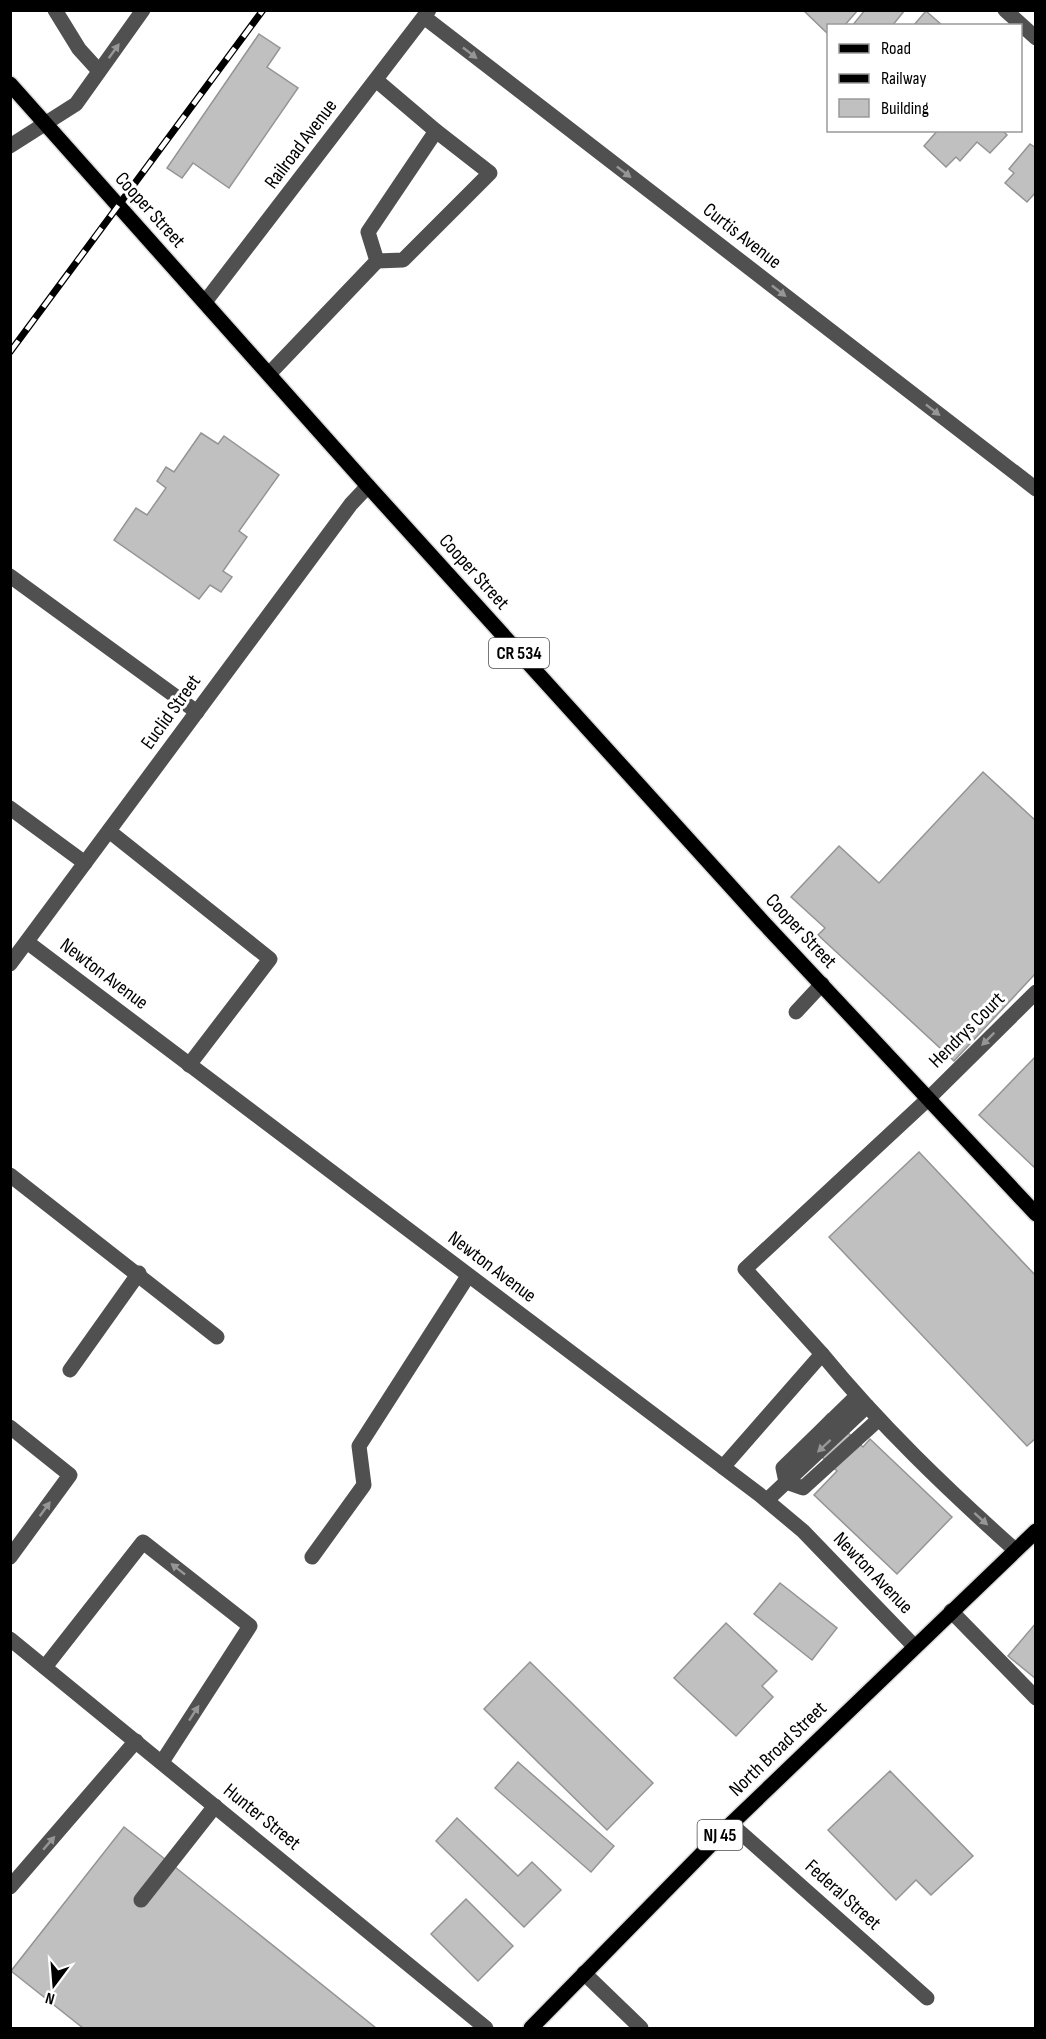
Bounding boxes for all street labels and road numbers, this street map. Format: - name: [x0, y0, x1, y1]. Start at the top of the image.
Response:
- street label: Railroad Avenue: [260, 94, 342, 194]
- street label: Cooper Street: [110, 167, 190, 253]
- street label: Curtis Avenue: [698, 198, 786, 274]
- street label: Cooper Street: [434, 529, 514, 615]
- road number: CR 534: [489, 638, 549, 668]
- street label: Euclid Street: [136, 670, 206, 754]
- street label: Cooper Street: [760, 889, 842, 973]
- street label: Newton Avenue: [55, 933, 153, 1015]
- street label: Hendrys Court: [924, 987, 1010, 1073]
- street label: Newton Avenue: [443, 1226, 541, 1308]
- street label: Newton Avenue: [828, 1527, 918, 1619]
- street label: North Broad Street: [724, 1696, 832, 1802]
- street label: Hunter Street: [219, 1779, 305, 1855]
- road number: NJ 45: [698, 1820, 742, 1850]
- street label: Federal Street: [800, 1855, 886, 1935]

